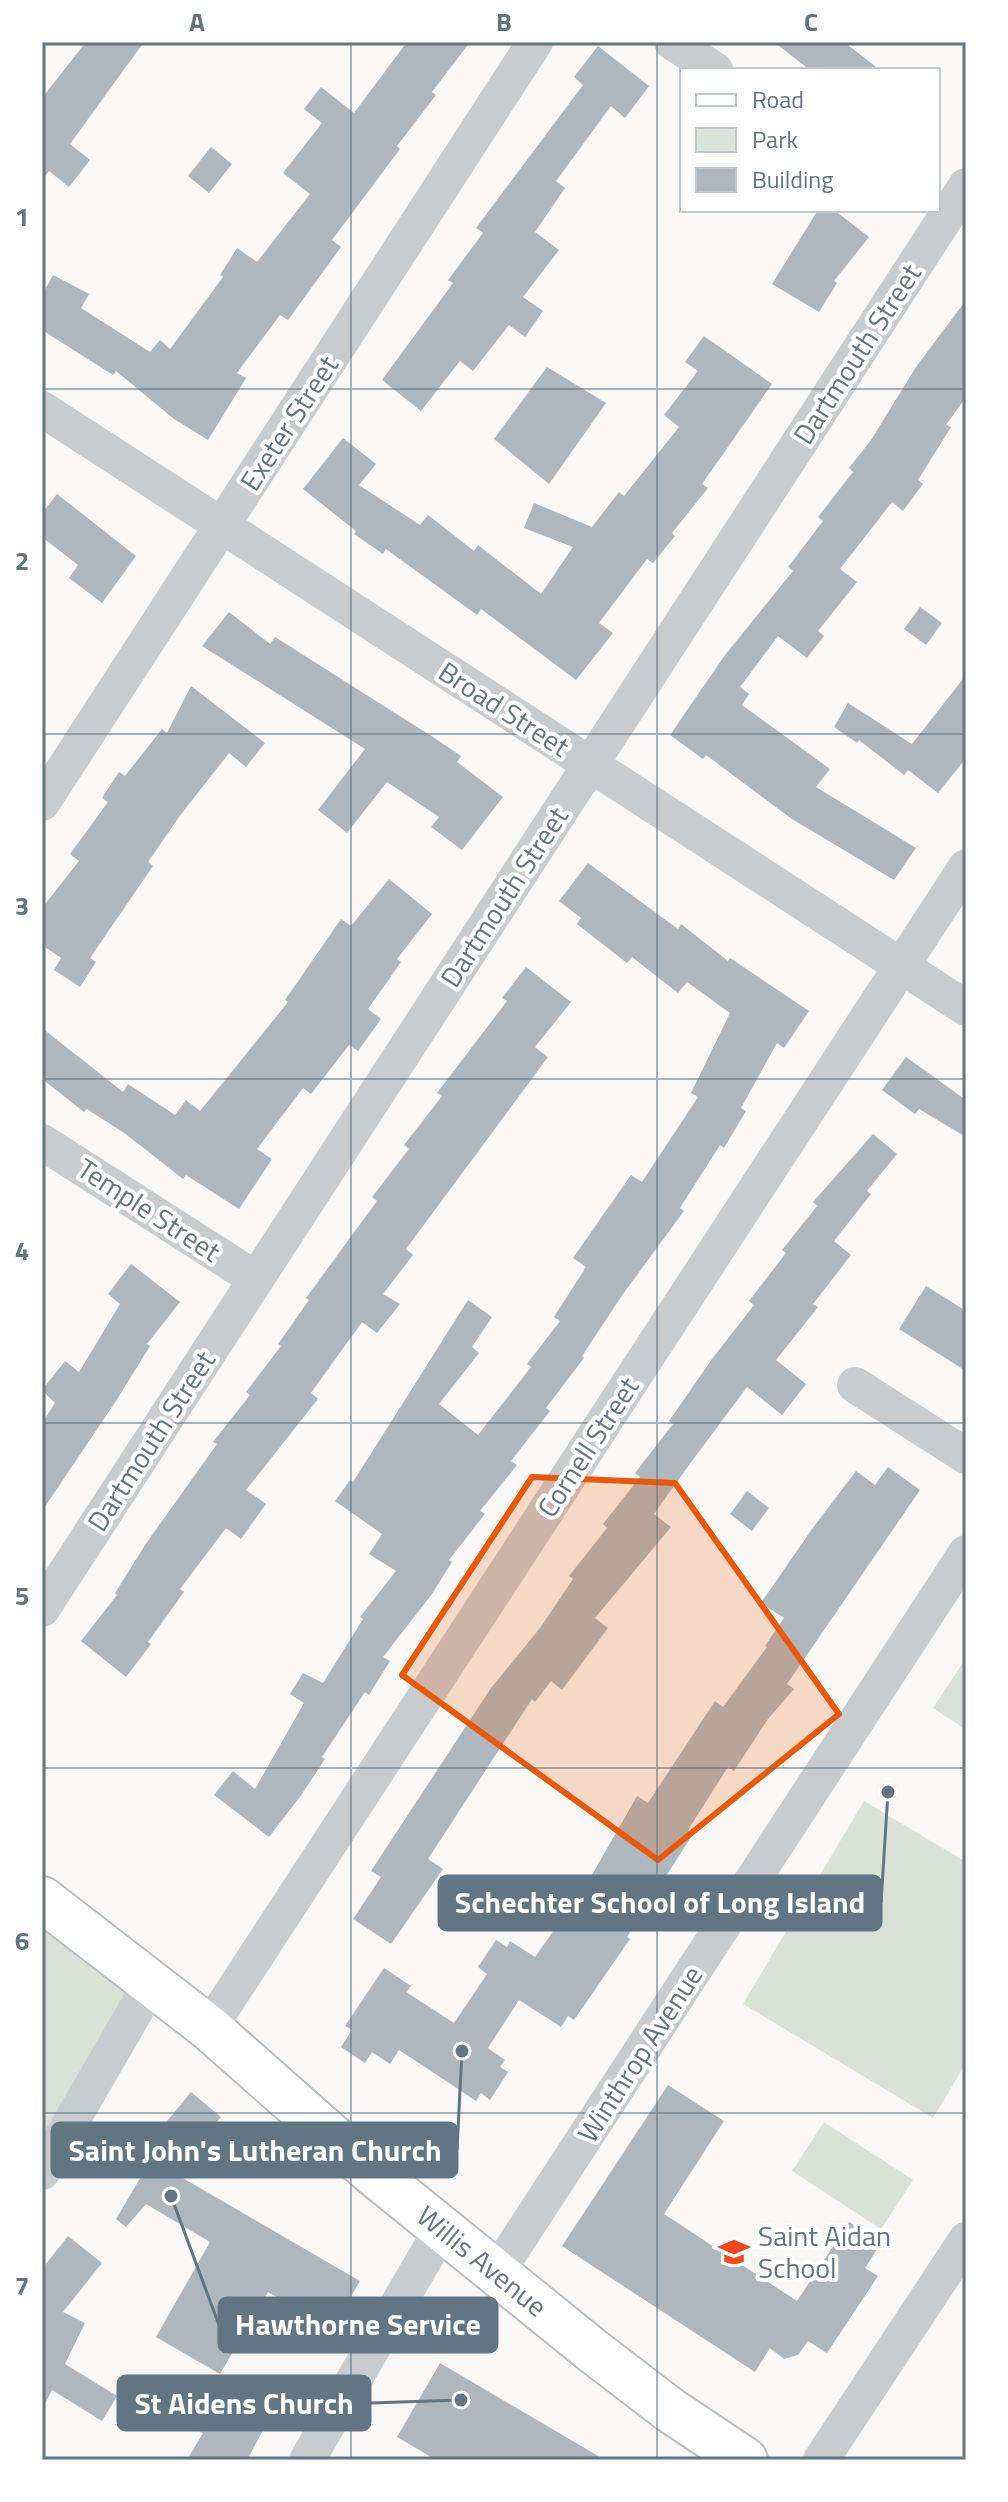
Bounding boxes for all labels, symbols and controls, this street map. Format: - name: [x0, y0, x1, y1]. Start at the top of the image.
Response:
- text: A: [189, 2, 205, 41]
- text: B: [496, 2, 512, 41]
- text: C: [804, 2, 818, 41]
- legend: [680, 68, 940, 212]
- text: Road: [752, 81, 804, 117]
- text: Park: [752, 121, 798, 157]
- text: Building: [752, 161, 834, 197]
- text: 1: [15, 197, 29, 236]
- street label: Dartmouth Street: [782, 255, 931, 453]
- street label: Exeter Street: [229, 346, 349, 499]
- text: 2: [15, 541, 29, 580]
- street label: Broad Street: [430, 650, 578, 767]
- street label: Dartmouth Street: [429, 798, 578, 996]
- text: 3: [15, 886, 29, 925]
- street label: Temple Street: [69, 1147, 230, 1272]
- text: 4: [15, 1231, 29, 1270]
- street label: Dartmouth Street: [76, 1342, 225, 1540]
- street label: Cornell Street: [526, 1368, 649, 1525]
- text: 5: [15, 1576, 29, 1615]
- callout: Schechter School of Long Island: [439, 1876, 881, 1930]
- text: Schechter School of Long Island: [455, 1879, 865, 1925]
- text: 6: [15, 1921, 29, 1960]
- street label: Winthrop Avenue: [566, 1957, 713, 2151]
- callout: Saint John's Lutheran Church: [52, 2123, 457, 2177]
- text: Saint John's Lutheran Church: [68, 2127, 442, 2173]
- street label: Willis Avenue: [408, 2195, 557, 2327]
- place label: Saint Aidan School: [758, 2214, 891, 2289]
- school or university icon: Saint Aidan School: [717, 2235, 751, 2269]
- text: 7: [15, 2266, 29, 2305]
- callout: Hawthorne Service: [219, 2298, 497, 2352]
- text: Hawthorne Service: [235, 2301, 481, 2347]
- callout: St Aidens Church: [118, 2376, 370, 2430]
- text: St Aidens Church: [134, 2380, 354, 2426]

